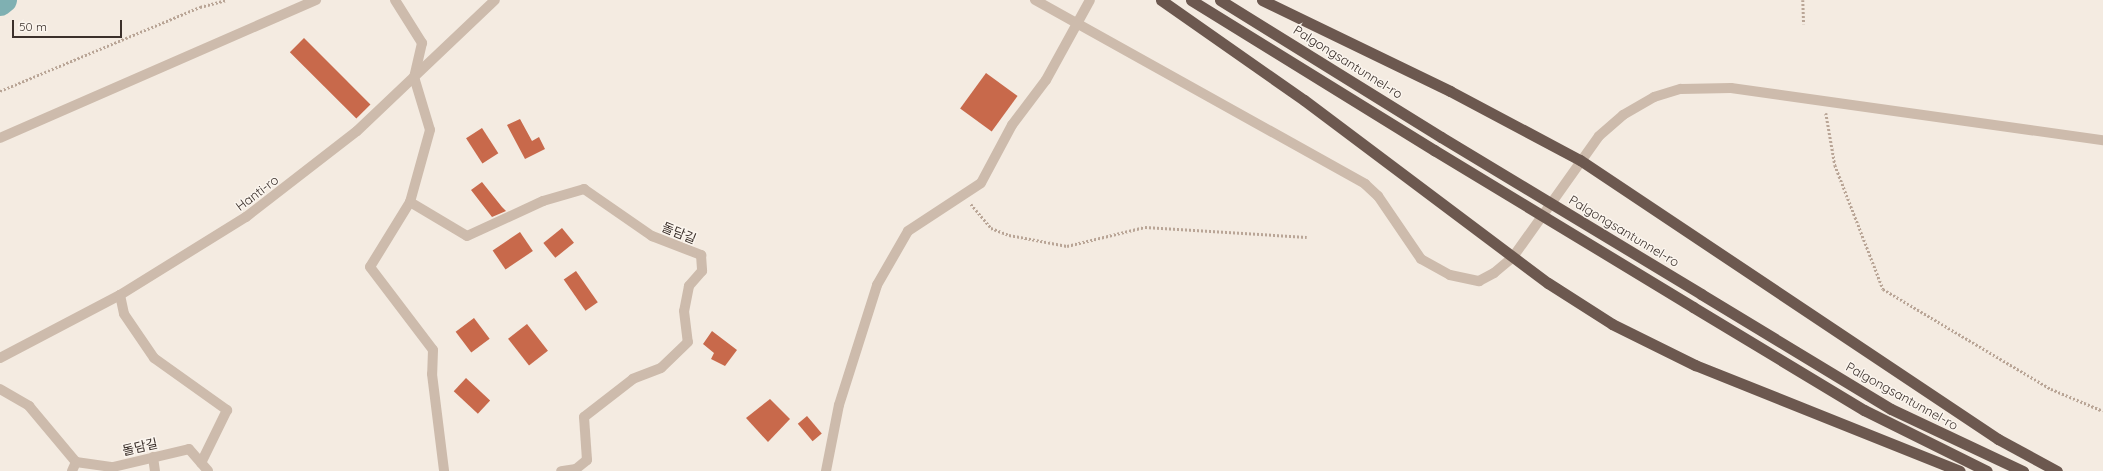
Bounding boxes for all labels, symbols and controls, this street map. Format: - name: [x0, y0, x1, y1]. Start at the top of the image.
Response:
- scale bar: [14, 12, 124, 38]
- text: 50 m: [19, 19, 47, 34]
- street label: Palgongsantunnel-ro: [1290, 22, 1406, 102]
- street label: Hanti-ro: [233, 172, 281, 214]
- street label: Palgongsantunnel-ro: [1566, 192, 1682, 270]
- street label: 돌담길: [659, 219, 699, 247]
- street label: Palgongsantunnel-ro: [1843, 359, 1961, 433]
- street label: 돌담길: [121, 435, 159, 459]

